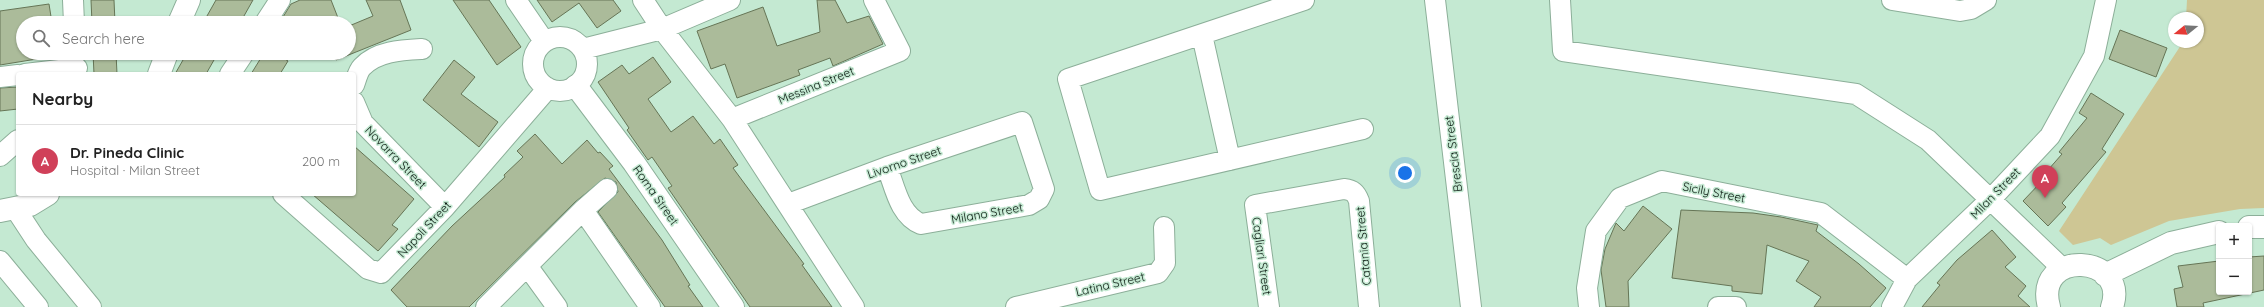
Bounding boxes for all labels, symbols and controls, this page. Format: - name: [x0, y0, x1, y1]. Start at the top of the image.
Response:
- north arrow: [2168, 12, 2204, 48]
- search box: [16, 16, 356, 60]
- icon: search: [30, 27, 52, 49]
- text: Search here: [62, 29, 145, 48]
- street label: Messina Street: [776, 63, 856, 107]
- text: Nearby: [32, 88, 93, 109]
- street label: Brescia Street: [1441, 115, 1465, 193]
- street label: Novarra Street: [362, 122, 430, 192]
- street label: Livorno Street: [865, 142, 943, 182]
- text: Dr. Pineda Clinic: [70, 143, 184, 162]
- text: A: [41, 153, 49, 169]
- text: 200 m: [302, 153, 340, 169]
- text: Hospital · Milan Street: [70, 162, 200, 178]
- street label: Roma Street: [630, 162, 682, 228]
- your location: [1395, 163, 1415, 183]
- street label: Milan Street: [1967, 164, 2023, 222]
- pin: A: [2032, 165, 2058, 198]
- street label: Sicily Street: [1681, 179, 1747, 205]
- street label: Napoli Street: [394, 198, 454, 260]
- street label: Milano Street: [950, 199, 1024, 227]
- street label: Catania Street: [1352, 206, 1374, 286]
- street label: Cagliari Street: [1249, 216, 1275, 296]
- map controls: [2216, 223, 2252, 295]
- button: +: [2216, 223, 2252, 259]
- button: −: [2216, 259, 2252, 295]
- street label: Latina Street: [1074, 269, 1146, 299]

